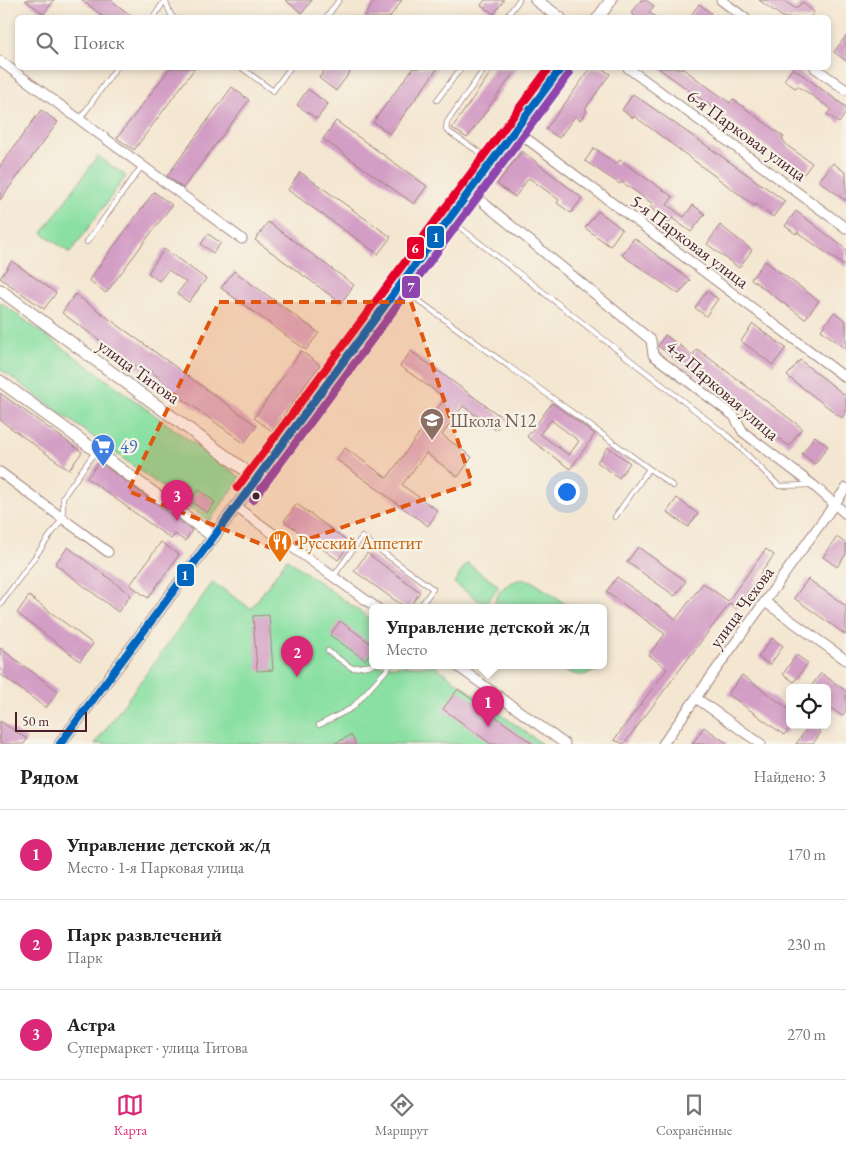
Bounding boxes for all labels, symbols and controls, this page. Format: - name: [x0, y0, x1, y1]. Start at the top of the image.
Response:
- search box: [15, 15, 831, 70]
- icon: search: [33, 29, 61, 57]
- text: Поиск: [73, 30, 125, 55]
- street label: 6-я Парковая улица: [683, 84, 812, 187]
- street label: 5-я Парковая улица: [626, 189, 754, 293]
- line badge: 1: [426, 225, 445, 249]
- text: 1: [432, 228, 440, 246]
- line badge: 6: [406, 236, 425, 260]
- text: 6: [411, 239, 419, 257]
- line badge: 7: [401, 275, 421, 299]
- text: 7: [407, 278, 415, 296]
- street label: улица Титова: [93, 333, 185, 409]
- street label: 4-я Парковая улица: [662, 335, 785, 446]
- school or university icon: Школа N12: [419, 407, 445, 441]
- place label: Школа N12: [450, 409, 537, 432]
- supermarket icon: 49: [90, 433, 116, 467]
- place label: 49: [120, 435, 138, 458]
- your location: [554, 479, 580, 505]
- pin: 3: [161, 480, 193, 521]
- unlabelled marker: [251, 491, 261, 501]
- restaurant icon: Русский Аппетит: [267, 529, 293, 563]
- place label: Русский Аппетит: [298, 531, 423, 554]
- street label: улица Чехова: [704, 561, 779, 652]
- line badge: 1: [176, 563, 195, 587]
- text: 1: [181, 566, 189, 584]
- popup: [369, 604, 607, 669]
- text: Управление детской ж/д: [386, 614, 590, 639]
- pin: 2: [281, 636, 313, 677]
- text: Место: [386, 639, 427, 660]
- map controls: [786, 684, 831, 729]
- button: locate: [786, 684, 831, 729]
- pin: 1: [472, 686, 504, 727]
- scale bar: [15, 709, 88, 732]
- text: 50 m: [22, 712, 49, 730]
- text: Рядом: [20, 763, 79, 790]
- text: Найдено: 3: [754, 766, 826, 787]
- text: Управление детской ж/д: [67, 832, 270, 857]
- text: 1: [32, 844, 40, 865]
- text: 170 m: [787, 844, 826, 865]
- text: Место · 1-я Парковая улица: [67, 857, 244, 878]
- text: Парк развлечений: [67, 922, 222, 947]
- text: 2: [32, 934, 40, 955]
- text: 230 m: [787, 934, 826, 955]
- text: Парк: [67, 947, 103, 968]
- text: Астра: [67, 1012, 115, 1037]
- text: 3: [32, 1024, 40, 1045]
- text: 270 m: [787, 1024, 826, 1045]
- text: Супермаркет · улица Титова: [67, 1037, 248, 1058]
- tab: Карта: [114, 1091, 147, 1139]
- tab: Маршрут: [375, 1091, 428, 1139]
- tab: Сохранённые: [656, 1091, 732, 1139]

